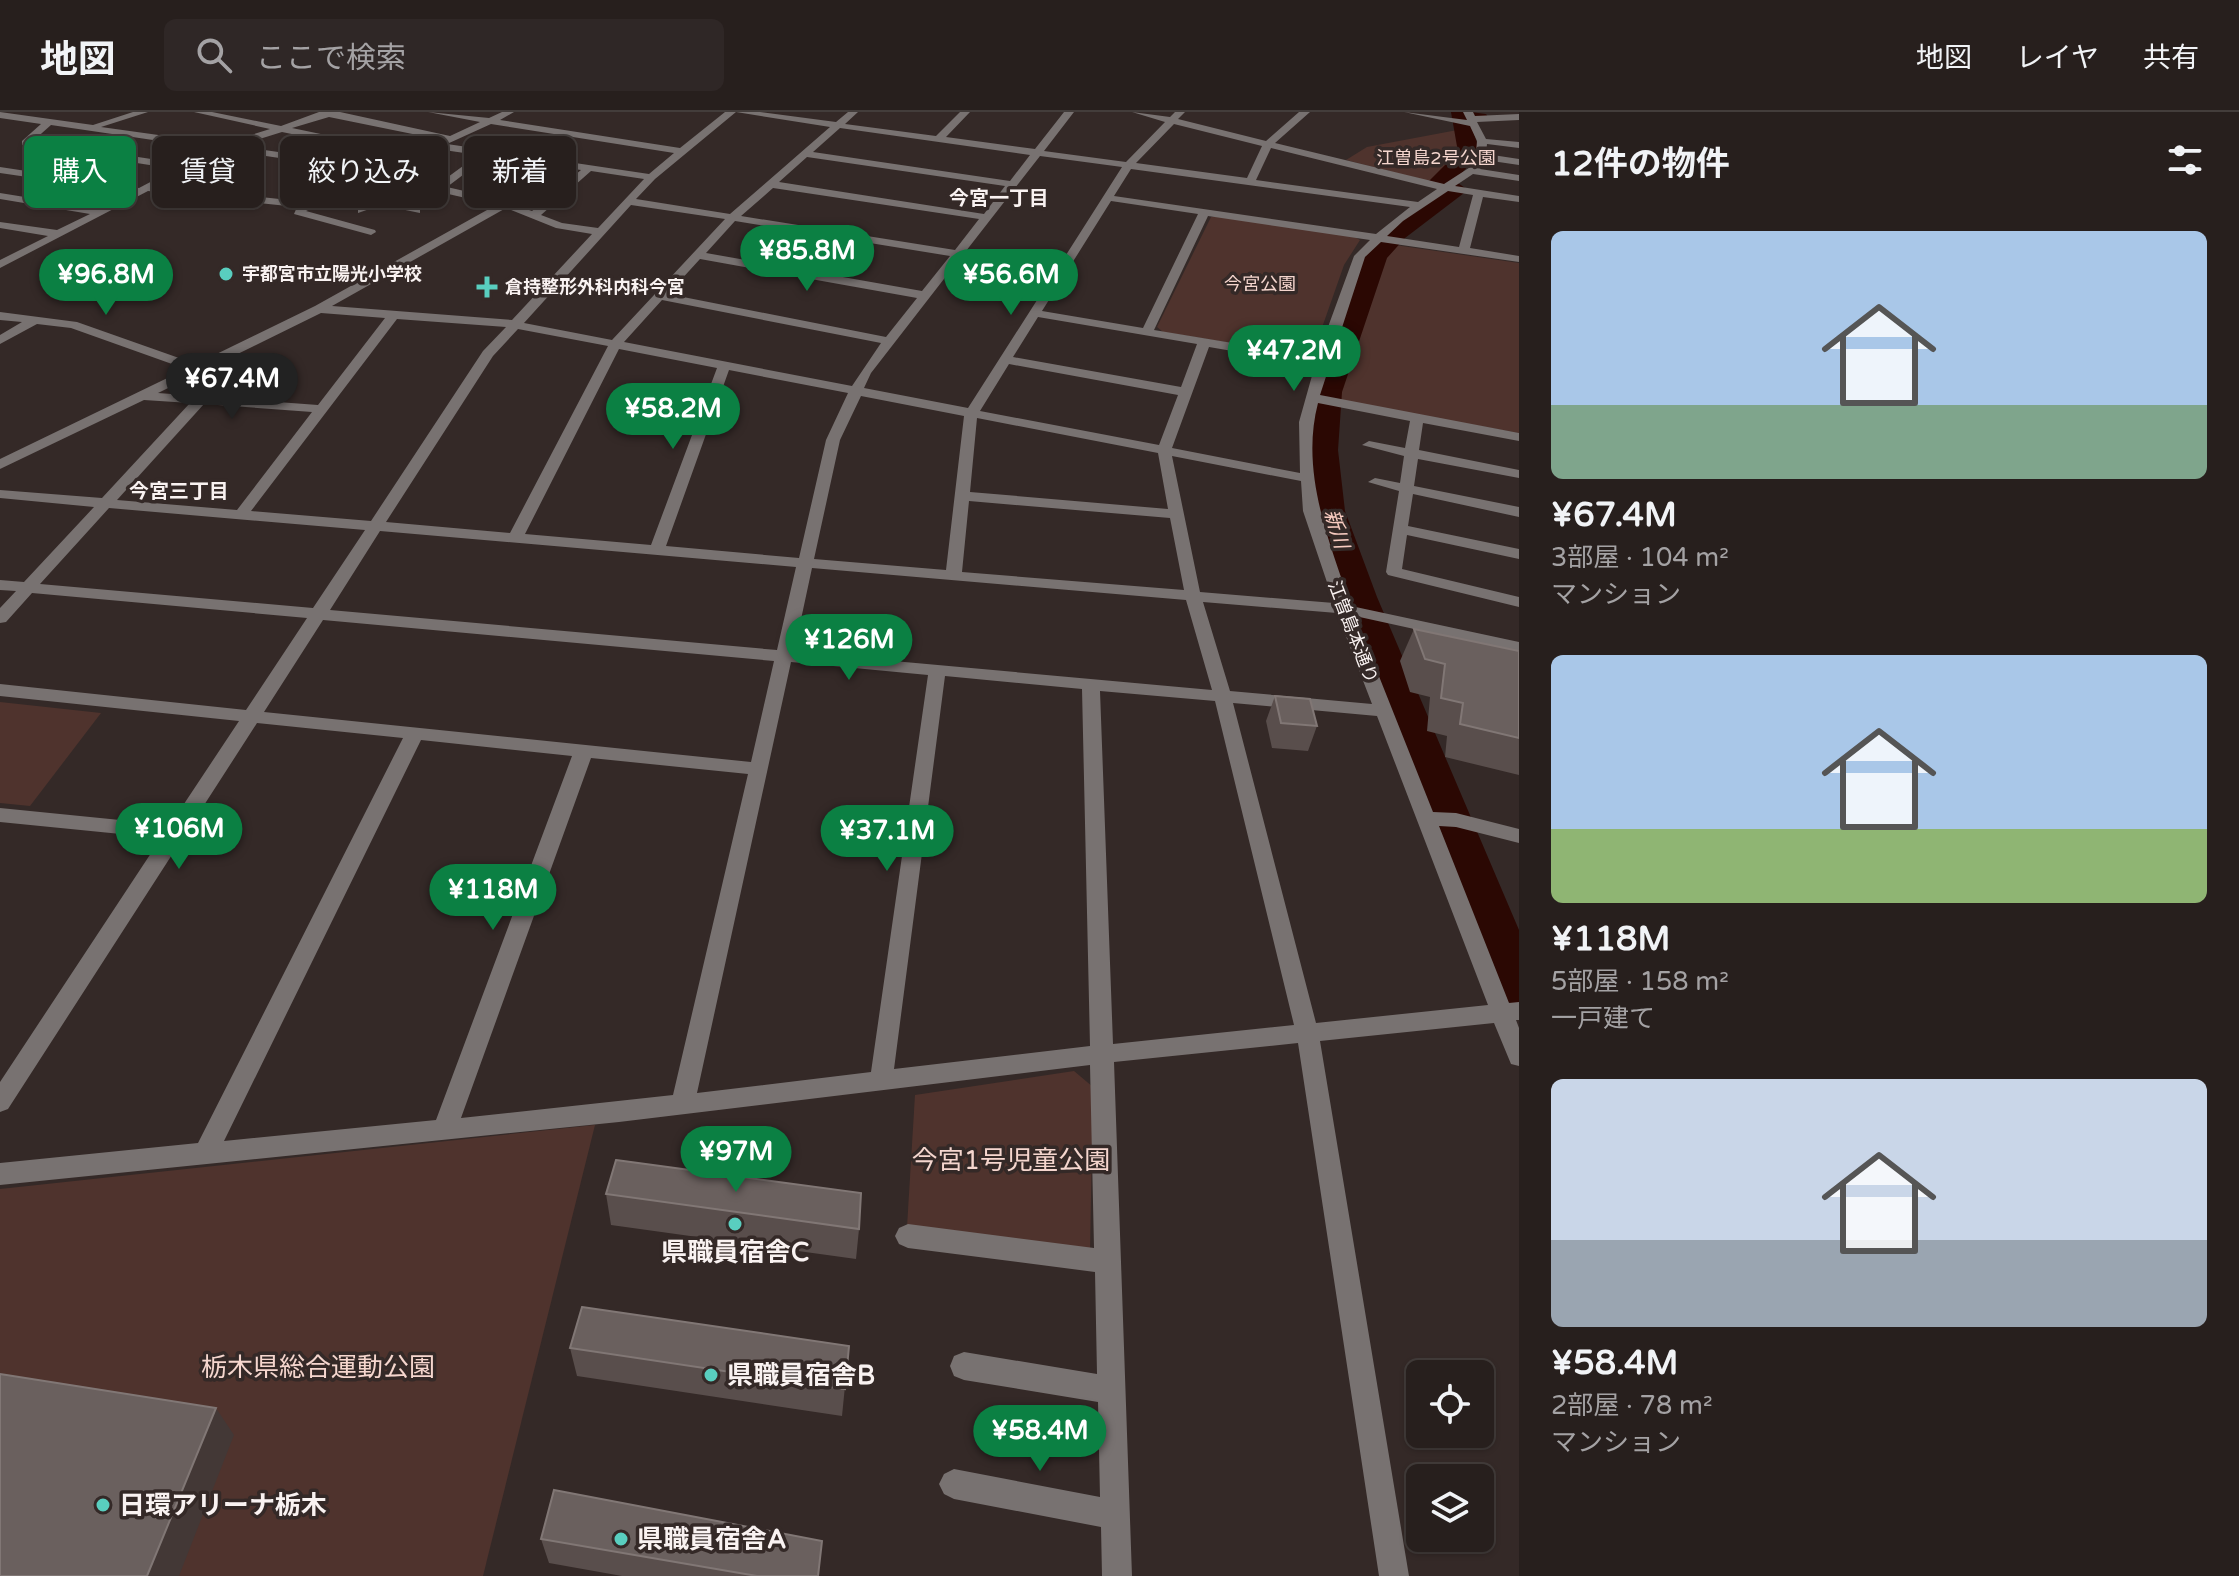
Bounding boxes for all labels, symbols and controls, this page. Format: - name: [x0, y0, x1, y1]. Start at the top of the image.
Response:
- search box: [164, 19, 724, 91]
- icon: search: [192, 33, 236, 77]
- text: 地図: [40, 37, 116, 83]
- text: ここで検索: [256, 40, 406, 77]
- text: 地図: [1916, 41, 1972, 75]
- text: レイヤ: [2016, 41, 2099, 75]
- text: 共有: [2143, 41, 2199, 75]
- chip: 購入: [24, 136, 136, 208]
- chip: 賃貸: [152, 136, 264, 208]
- chip: 絞り込み: [280, 136, 448, 208]
- chip: 新着: [464, 136, 576, 208]
- icon: filters: [2163, 138, 2207, 182]
- text: 12件の物件: [1551, 144, 1730, 185]
- park label: 江曽島2号公園: [1376, 147, 1496, 169]
- district label: 今宮一丁目: [949, 187, 1049, 211]
- pin: ¥85.8M: [742, 225, 872, 293]
- text: ¥85.8M: [758, 235, 856, 266]
- pin: ¥96.8M: [41, 249, 171, 317]
- pin: ¥56.6M: [946, 249, 1076, 317]
- text: ¥96.8M: [57, 259, 155, 290]
- text: ¥56.6M: [962, 259, 1060, 290]
- place label: 宇都宮市立陽光小学校: [242, 263, 422, 285]
- marker: 宇都宮市立陽光小学校: [217, 265, 235, 283]
- park label: 今宮公園: [1224, 273, 1296, 295]
- marker: 倉持整形外科内科今宮: [476, 276, 498, 298]
- place label: 倉持整形外科内科今宮: [505, 276, 685, 298]
- icon: home: [1807, 283, 1951, 427]
- pin: ¥47.2M: [1229, 325, 1359, 393]
- text: ¥47.2M: [1246, 335, 1342, 366]
- pin: ¥67.4M: [167, 353, 297, 421]
- text: ¥67.4M: [184, 363, 280, 394]
- pin: ¥58.2M: [608, 383, 738, 451]
- text: ¥58.2M: [624, 393, 722, 424]
- district label: 今宮三丁目: [129, 480, 229, 504]
- text: ¥67.4M: [1551, 495, 1677, 536]
- water label: 新川: [1319, 506, 1354, 554]
- text: 3部屋 · 104 m²: [1551, 542, 1729, 573]
- street label: 江曽島本通り: [1323, 578, 1383, 686]
- text: マンション: [1551, 579, 1681, 610]
- pin: ¥126M: [793, 614, 905, 682]
- text: ¥126M: [803, 624, 895, 655]
- icon: home: [1807, 707, 1951, 851]
- pin: ¥106M: [123, 803, 235, 871]
- pin: ¥37.1M: [822, 805, 952, 873]
- text: ¥106M: [133, 813, 225, 844]
- text: ¥37.1M: [839, 815, 935, 846]
- pin: ¥118M: [437, 864, 549, 932]
- text: ¥118M: [447, 874, 539, 905]
- text: ¥118M: [1551, 919, 1670, 960]
- text: 5部屋 · 158 m²: [1551, 966, 1729, 997]
- text: 一戸建て: [1551, 1003, 1655, 1034]
- pin: ¥97M: [689, 1126, 783, 1194]
- icon: home: [1807, 1131, 1951, 1275]
- text: ¥97M: [699, 1136, 773, 1167]
- park label: 今宮1号児童公園: [912, 1145, 1110, 1176]
- marker: 県職員宿舎C: [726, 1215, 744, 1233]
- place label: 県職員宿舎C: [661, 1237, 809, 1268]
- text: ¥58.4M: [1551, 1343, 1678, 1384]
- park label: 栃木県総合運動公園: [201, 1352, 435, 1383]
- place label: 県職員宿舎B: [727, 1360, 875, 1391]
- map controls: [1406, 1360, 1494, 1552]
- button: locate: [1406, 1360, 1494, 1448]
- marker: 県職員宿舎B: [702, 1366, 720, 1384]
- text: 2部屋 · 78 m²: [1551, 1390, 1713, 1421]
- pin: ¥58.4M: [975, 1405, 1105, 1473]
- text: ¥58.4M: [991, 1415, 1089, 1446]
- text: マンション: [1551, 1427, 1681, 1458]
- button: layers: [1406, 1464, 1494, 1552]
- place label: 日環アリーナ栃木: [119, 1490, 327, 1521]
- marker: 日環アリーナ栃木: [94, 1496, 112, 1514]
- place label: 県職員宿舎A: [637, 1524, 786, 1555]
- marker: 県職員宿舎A: [612, 1530, 630, 1548]

